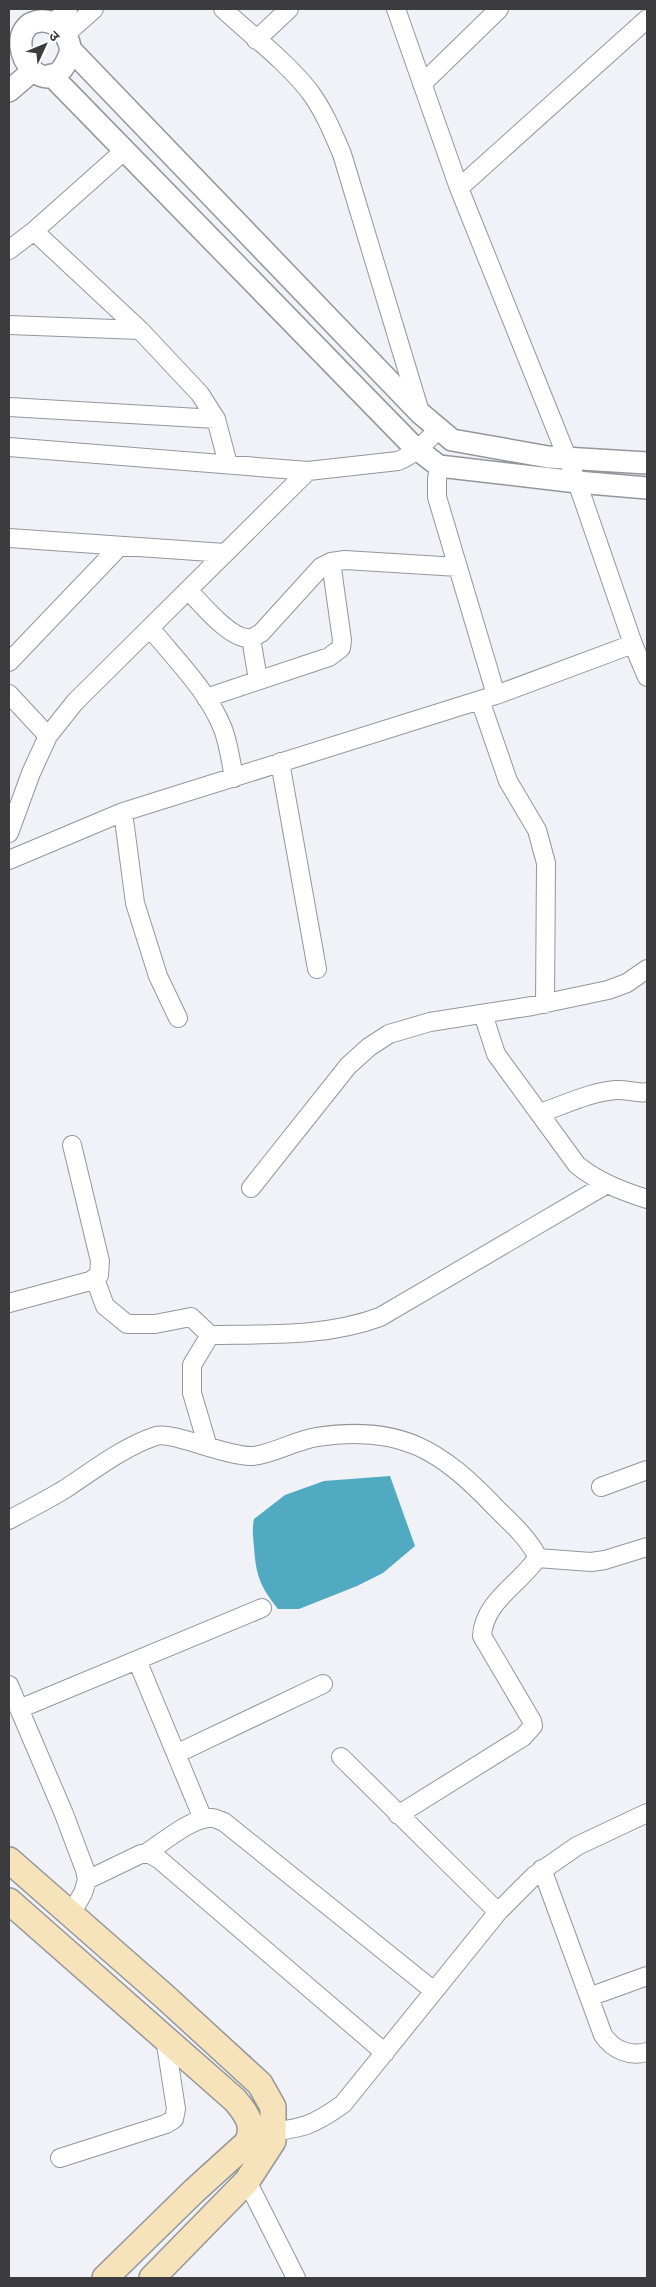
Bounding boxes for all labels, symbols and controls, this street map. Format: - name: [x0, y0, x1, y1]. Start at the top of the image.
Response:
- north arrow: [20, 20, 70, 70]
- text: उ: [46, 27, 64, 45]

